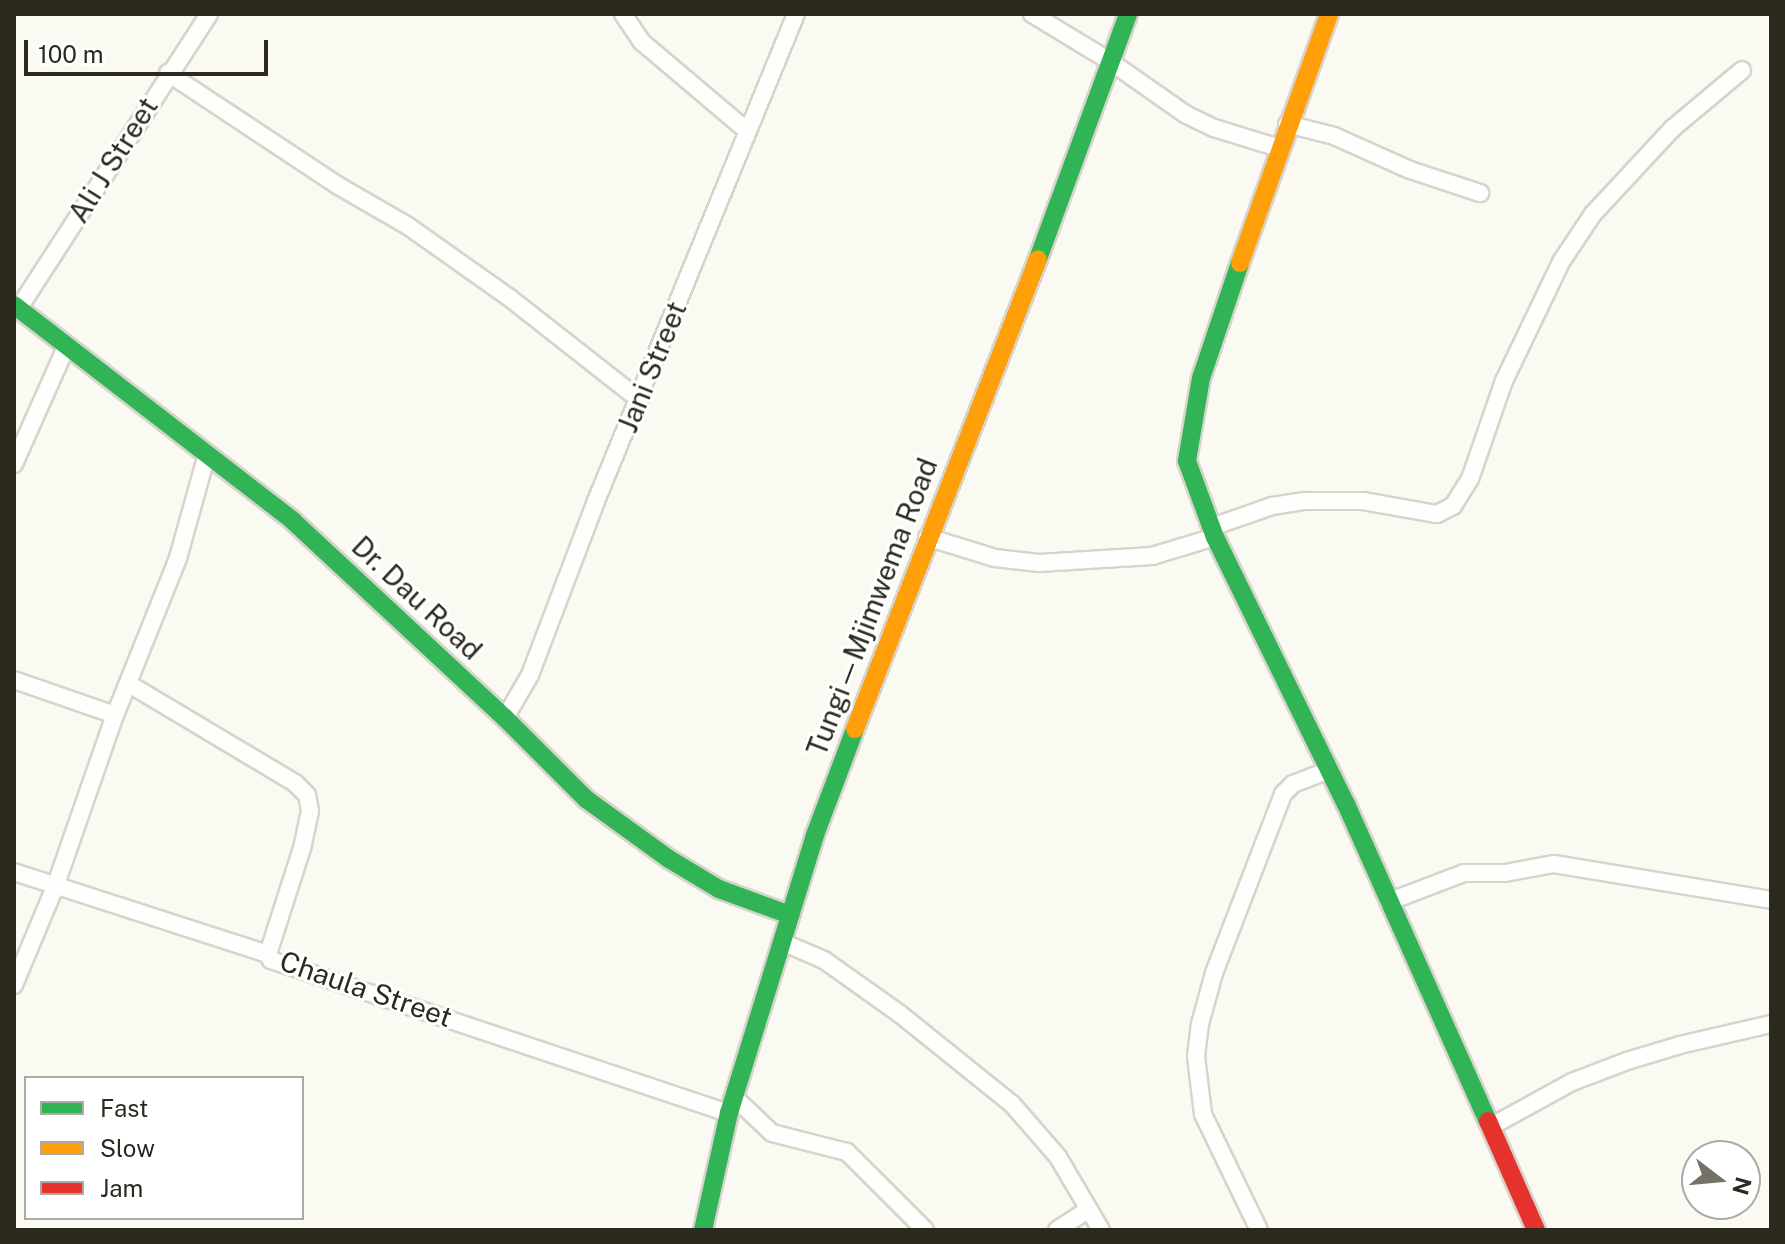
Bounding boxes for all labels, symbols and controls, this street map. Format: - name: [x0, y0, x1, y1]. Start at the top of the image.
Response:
- scale bar: [28, 24, 272, 74]
- text: 100 m: [38, 40, 104, 68]
- street label: Ali J Street: [61, 91, 165, 229]
- street label: Jani Street: [611, 297, 693, 437]
- street label: Tungi—Mjimwema Road: [800, 453, 944, 761]
- street label: Dr. Dau Road: [345, 529, 489, 667]
- street label: Chaula Street: [276, 944, 456, 1034]
- legend: [24, 1076, 304, 1220]
- text: Fast: [100, 1094, 148, 1122]
- text: Slow: [100, 1134, 155, 1162]
- north arrow: [1681, 1140, 1761, 1220]
- text: Jam: [100, 1174, 143, 1202]
- text: N: [1727, 1174, 1757, 1198]

